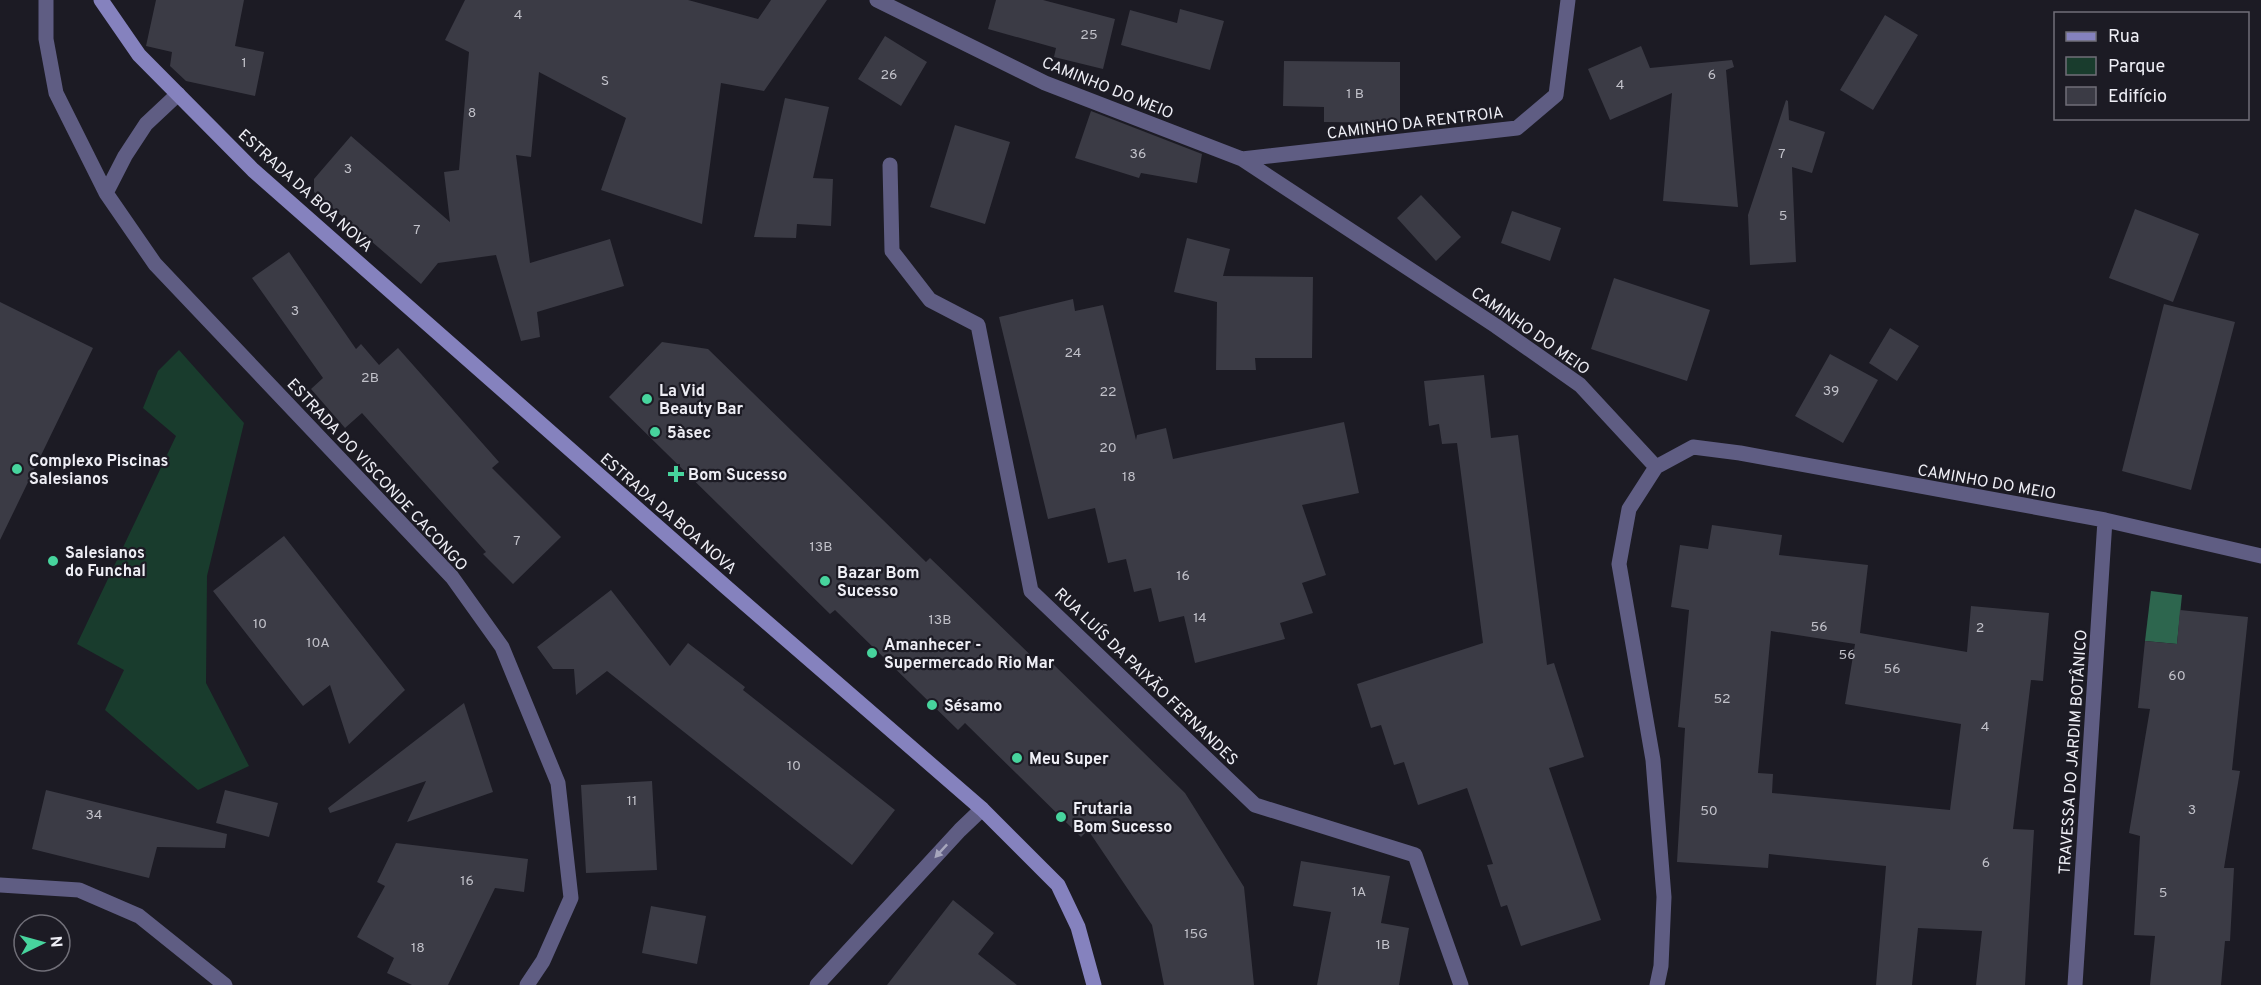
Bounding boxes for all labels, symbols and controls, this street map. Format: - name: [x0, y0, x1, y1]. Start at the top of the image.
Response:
- house number: 4: [514, 7, 522, 24]
- legend: [2054, 12, 2249, 120]
- text: Rua: [2108, 26, 2139, 49]
- house number: 25: [1080, 27, 1098, 44]
- street label: CAMINHO DO MEIO: [1038, 53, 1176, 124]
- house number: 1: [241, 55, 247, 72]
- text: Parque: [2108, 56, 2165, 79]
- house number: 26: [881, 67, 897, 84]
- house number: 6: [1708, 67, 1716, 84]
- house number: S: [601, 73, 609, 90]
- house number: 4: [1616, 77, 1624, 94]
- house number: 1 B: [1346, 86, 1364, 103]
- text: Edifício: [2108, 86, 2167, 109]
- street label: CAMINHO DA RENTROIA: [1326, 103, 1505, 145]
- house number: 8: [468, 105, 476, 122]
- street label: ESTRADA DA BOA NOVA: [233, 126, 376, 257]
- house number: 36: [1130, 146, 1146, 163]
- house number: 7: [1778, 146, 1786, 163]
- house number: 3: [344, 161, 352, 178]
- house number: 5: [1779, 208, 1787, 225]
- house number: 7: [413, 222, 421, 239]
- street label: CAMINHO DO MEIO: [1467, 283, 1593, 380]
- house number: 3: [291, 303, 299, 320]
- house number: 24: [1064, 345, 1082, 362]
- house number: 2B: [361, 370, 379, 387]
- street label: ESTRADA DO VISCONDE CACONGO: [282, 375, 471, 576]
- place label: La Vid Beauty Bar: [659, 382, 744, 420]
- house number: 39: [1823, 383, 1839, 400]
- house number: 22: [1099, 384, 1117, 401]
- marker: La Vid Beauty Bar: [640, 392, 654, 406]
- place label: 5àsec: [667, 424, 711, 444]
- marker: 5àsec: [648, 425, 662, 439]
- house number: 20: [1099, 440, 1117, 457]
- street label: ESTRADA DA BOA NOVA: [595, 450, 740, 579]
- place label: Complexo Piscinas Salesianos: [29, 452, 169, 490]
- street label: CAMINHO DO MEIO: [1916, 461, 2058, 505]
- marker: Complexo Piscinas Salesianos: [10, 462, 24, 476]
- place label: Bom Sucesso: [688, 466, 787, 486]
- marker: Bom Sucesso: [669, 467, 683, 481]
- house number: 18: [1122, 469, 1136, 486]
- house number: 7: [513, 533, 521, 550]
- house number: 13B: [810, 539, 832, 556]
- place label: Salesianos do Funchal: [65, 544, 146, 582]
- marker: Salesianos do Funchal: [46, 554, 60, 568]
- place label: Bazar Bom Sucesso: [837, 564, 920, 602]
- house number: 16: [1176, 568, 1190, 585]
- marker: Bazar Bom Sucesso: [818, 574, 832, 588]
- street label: RUA LUÍS DA PAIXÃO FERNANDES: [1050, 582, 1244, 771]
- house number: 14: [1193, 610, 1207, 627]
- house number: 13B: [929, 612, 951, 629]
- house number: 10: [253, 616, 267, 633]
- house number: 56: [1810, 619, 1828, 636]
- house number: 2: [1976, 620, 1984, 637]
- street label: TRAVESSA DO JARDIM BOTÂNICO: [2053, 629, 2093, 875]
- house number: 10A: [306, 635, 330, 652]
- place label: Amanhecer - Supermercado Rio Mar: [884, 636, 1055, 674]
- marker: Amanhecer - Supermercado Rio Mar: [865, 646, 879, 660]
- house number: 56: [1838, 647, 1856, 664]
- house number: 56: [1883, 661, 1901, 678]
- house number: 60: [2168, 668, 2186, 685]
- house number: 52: [1713, 691, 1731, 708]
- place label: Sésamo: [944, 697, 1002, 717]
- marker: Sésamo: [925, 698, 939, 712]
- house number: 4: [1981, 719, 1989, 736]
- place label: Meu Super: [1029, 750, 1109, 770]
- marker: Meu Super: [1010, 751, 1024, 765]
- house number: 10: [787, 758, 801, 775]
- house number: 11: [627, 793, 637, 810]
- place label: Frutaria Bom Sucesso: [1073, 800, 1172, 838]
- house number: 3: [2188, 802, 2196, 819]
- house number: 50: [1700, 803, 1718, 820]
- house number: 34: [85, 807, 103, 824]
- marker: Frutaria Bom Sucesso: [1054, 810, 1068, 824]
- one-way arrow: [935, 843, 948, 858]
- house number: 6: [1982, 855, 1990, 872]
- house number: 16: [460, 873, 474, 890]
- house number: 1A: [1352, 884, 1366, 901]
- house number: 5: [2159, 885, 2167, 902]
- north arrow: [12, 913, 72, 973]
- house number: 15G: [1184, 926, 1208, 943]
- text: N: [44, 935, 65, 948]
- house number: 1B: [1376, 937, 1390, 954]
- house number: 18: [411, 940, 425, 957]

